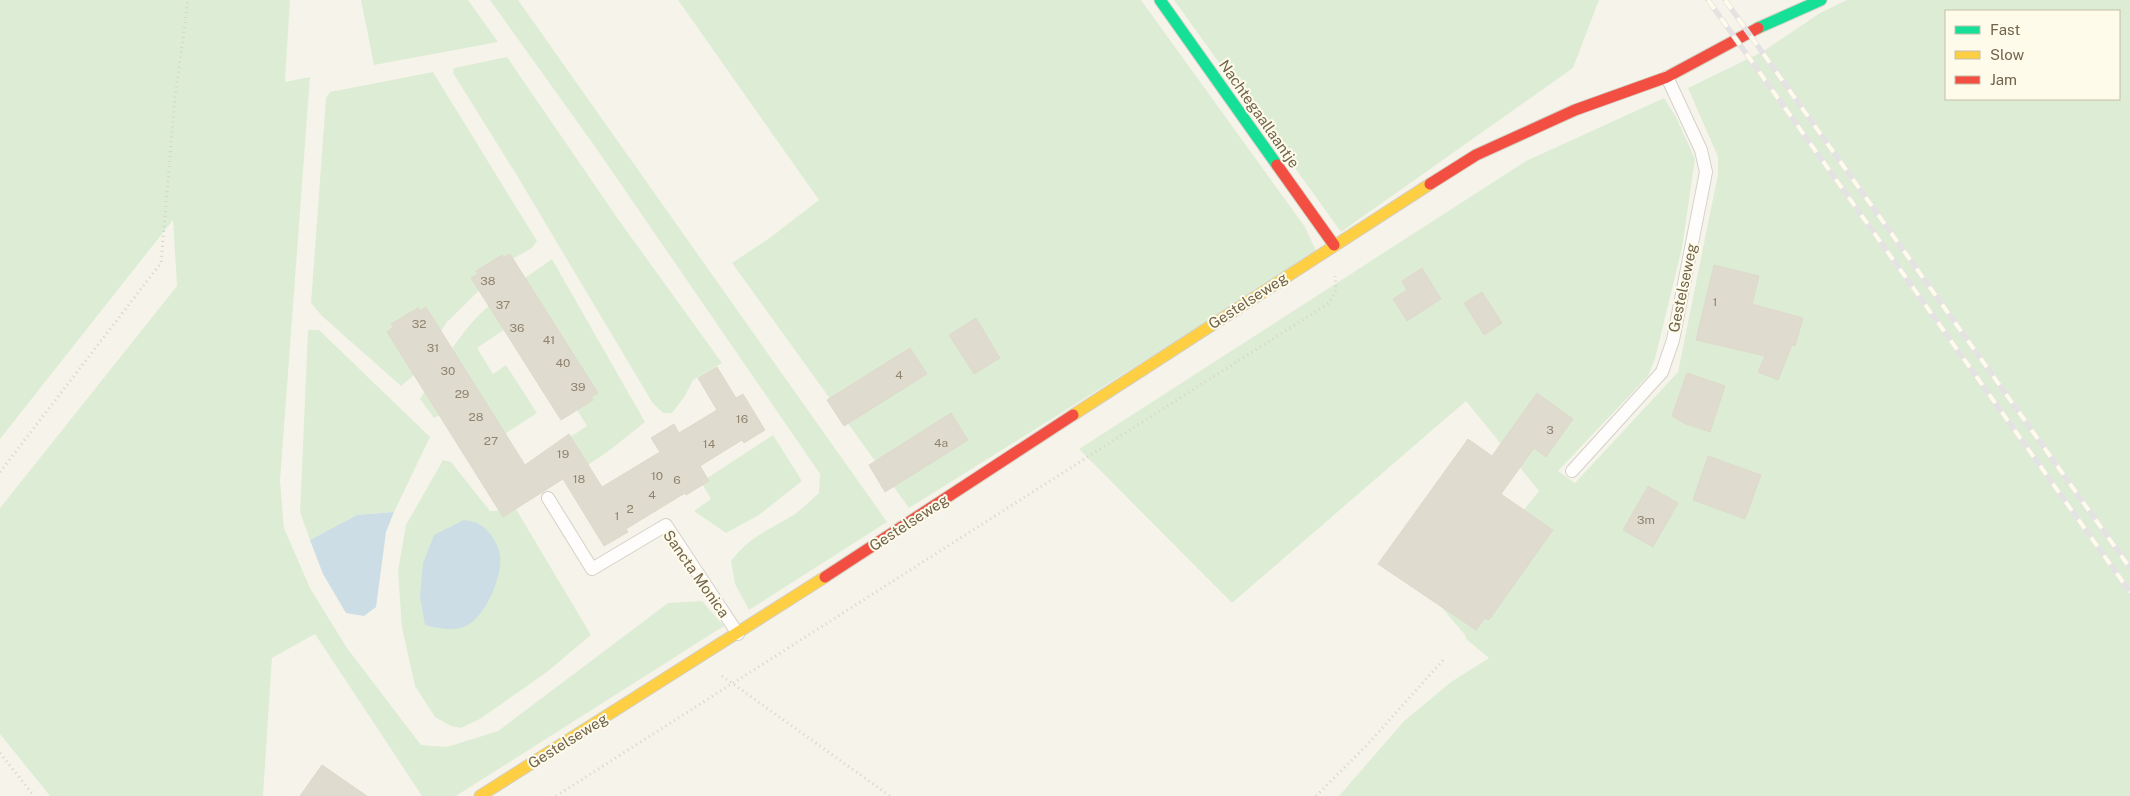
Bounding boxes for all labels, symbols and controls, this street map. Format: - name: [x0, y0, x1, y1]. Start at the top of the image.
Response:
- legend: [1945, 10, 2120, 100]
- text: Fast: [1990, 21, 2020, 38]
- text: Slow: [1990, 46, 2025, 63]
- street label: Nachtegaallaantje: [1216, 57, 1303, 171]
- text: Jam: [1990, 71, 2017, 88]
- street label: Gestelseweg: [1665, 242, 1700, 334]
- street label: Gestelseweg: [1205, 269, 1290, 332]
- house number: 38: [480, 274, 496, 288]
- house number: 1: [1713, 295, 1717, 309]
- house number: 37: [496, 298, 510, 312]
- house number: 32: [412, 317, 426, 331]
- house number: 36: [510, 321, 524, 335]
- house number: 41: [543, 333, 555, 347]
- house number: 31: [427, 341, 439, 355]
- house number: 40: [556, 356, 570, 370]
- house number: 30: [441, 364, 455, 378]
- house number: 4: [895, 368, 903, 382]
- house number: 39: [571, 380, 585, 394]
- house number: 29: [455, 387, 469, 401]
- house number: 28: [469, 410, 484, 424]
- house number: 16: [736, 412, 748, 426]
- house number: 3: [1546, 423, 1554, 437]
- house number: 27: [484, 434, 498, 448]
- house number: 4a: [934, 436, 948, 450]
- house number: 14: [703, 437, 716, 451]
- house number: 19: [557, 447, 569, 461]
- house number: 10: [651, 469, 663, 483]
- house number: 18: [573, 472, 586, 486]
- house number: 6: [673, 473, 681, 487]
- house number: 4: [648, 488, 656, 502]
- street label: Gestelseweg: [866, 491, 951, 554]
- house number: 2: [626, 502, 634, 516]
- house number: 1: [615, 509, 619, 523]
- house number: 3m: [1637, 513, 1655, 527]
- street label: Sancta Monica: [660, 527, 733, 621]
- street label: Gestelseweg: [525, 709, 611, 772]

